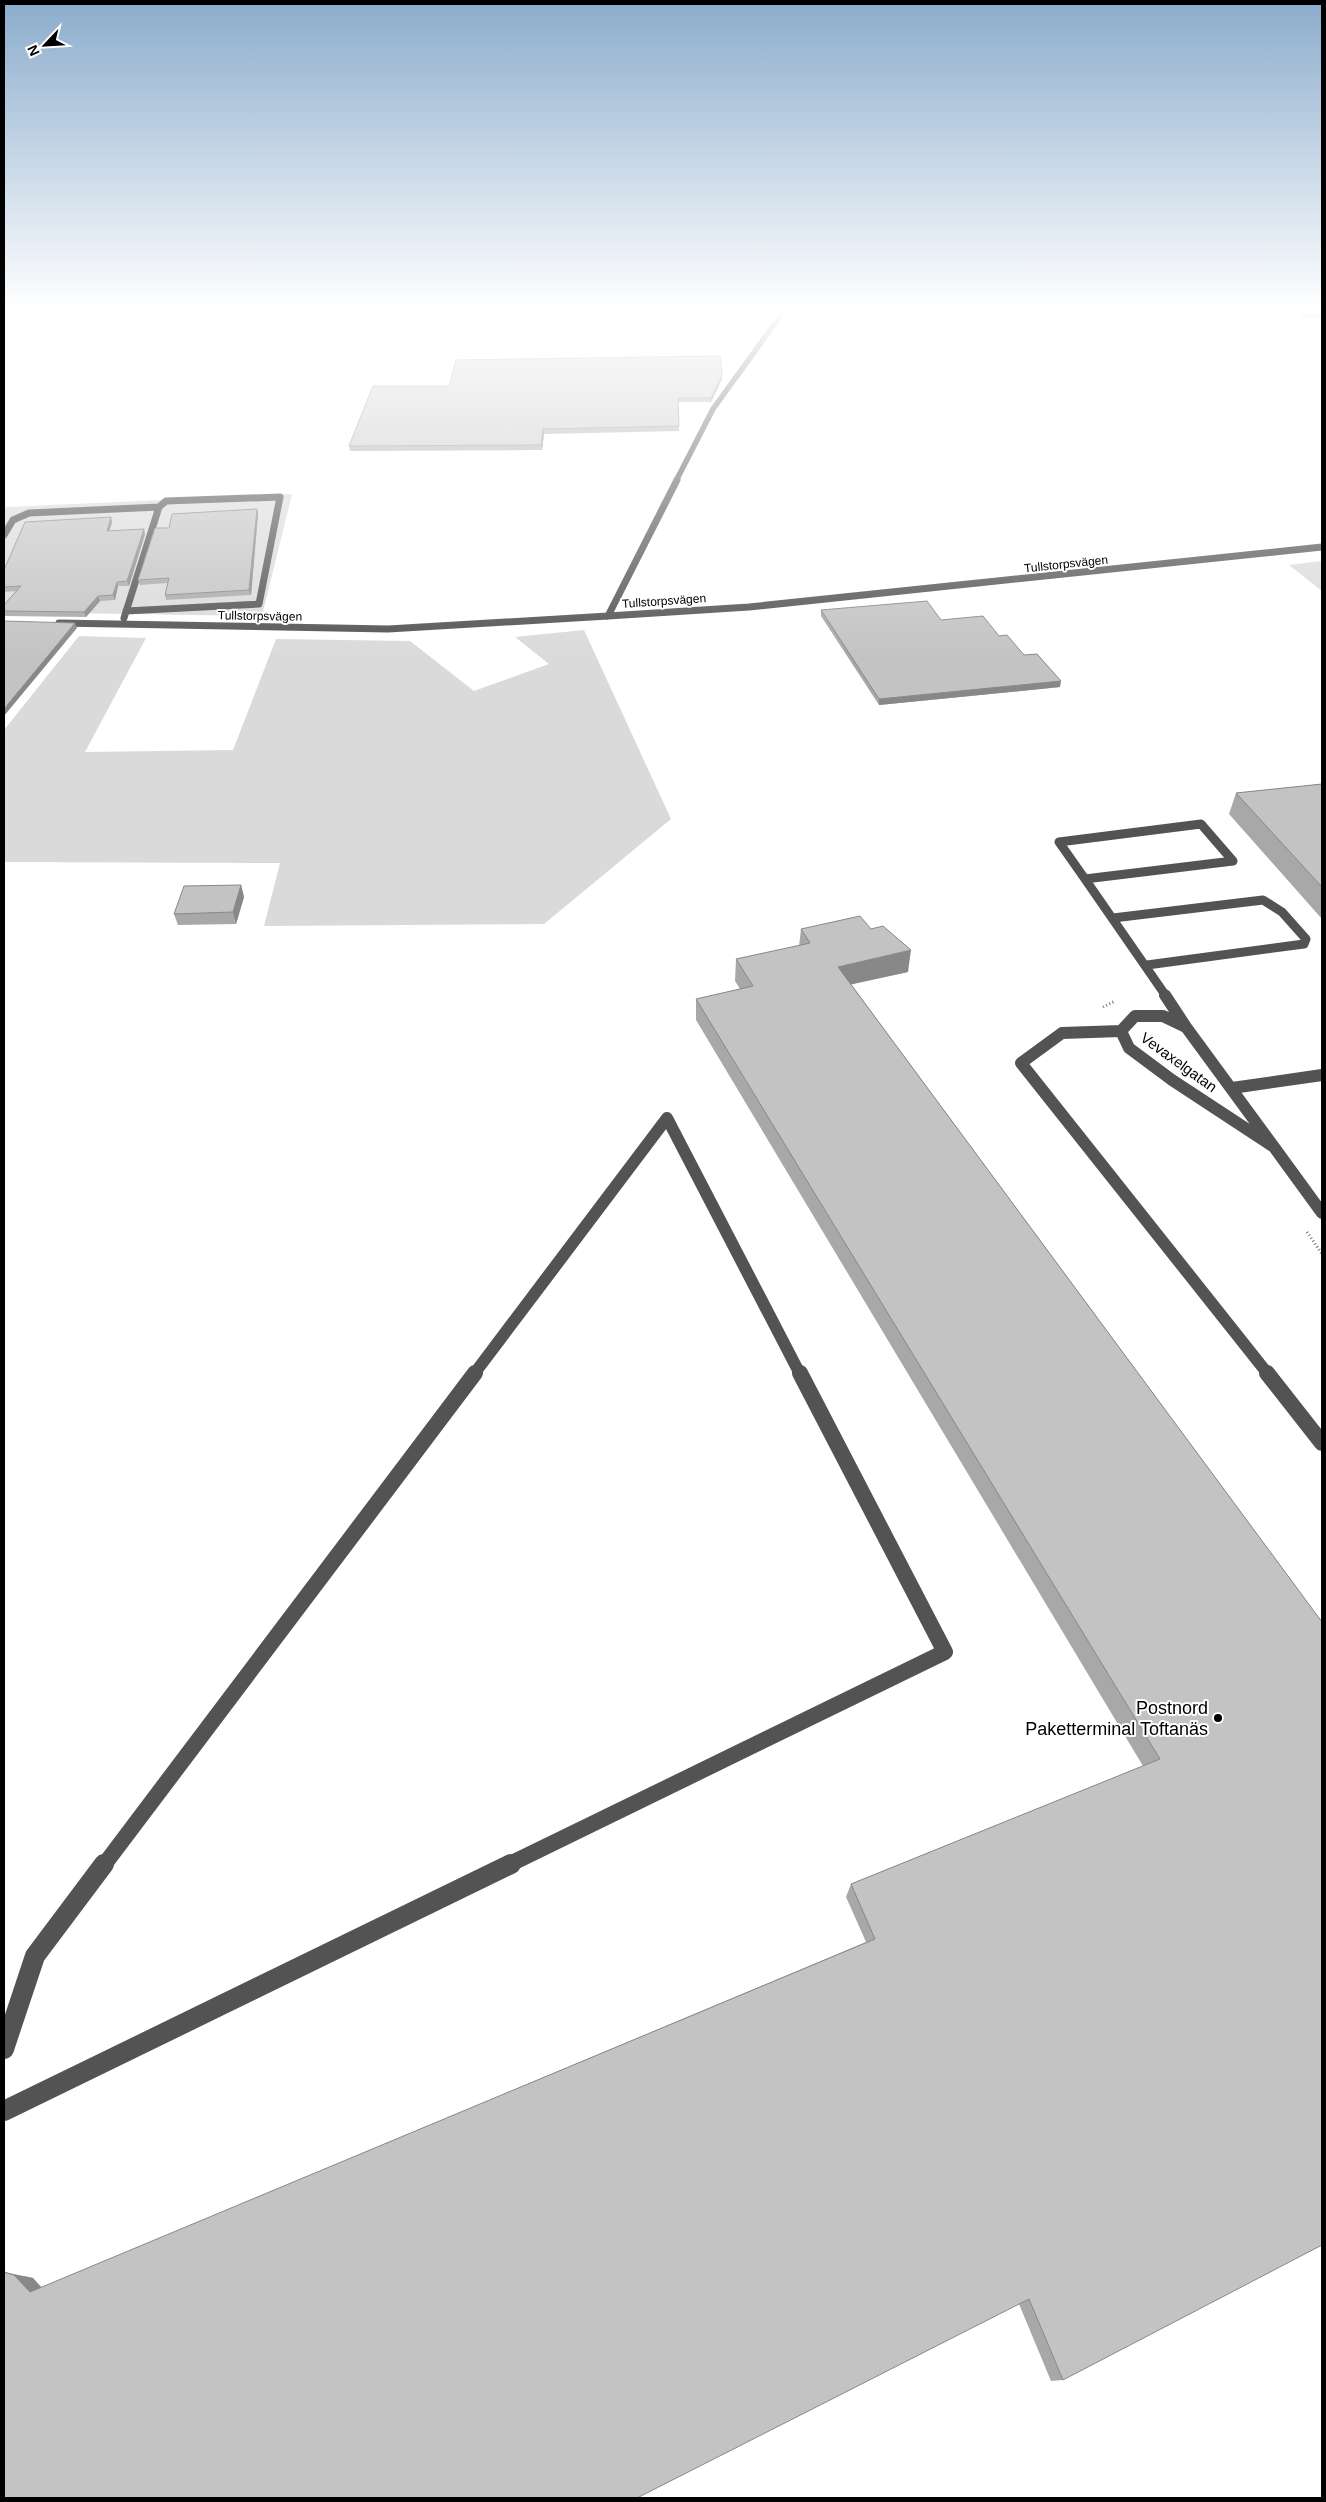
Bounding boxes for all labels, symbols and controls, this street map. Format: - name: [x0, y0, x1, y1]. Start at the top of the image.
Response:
- north arrow: [20, 20, 70, 70]
- text: N: [24, 43, 43, 58]
- street label: Tullstorpsvägen: [1023, 553, 1109, 575]
- street label: Tullstorpsvägen: [621, 591, 707, 611]
- street label: Tullstorpsvägen: [218, 608, 302, 624]
- street label: Vevaxelgatan: [1138, 1029, 1220, 1095]
- place label: Postnord Paketterminal Toftanäs: [1025, 1698, 1208, 1739]
- marker: Postnord Paketterminal Toftanäs: [1212, 1712, 1224, 1724]

